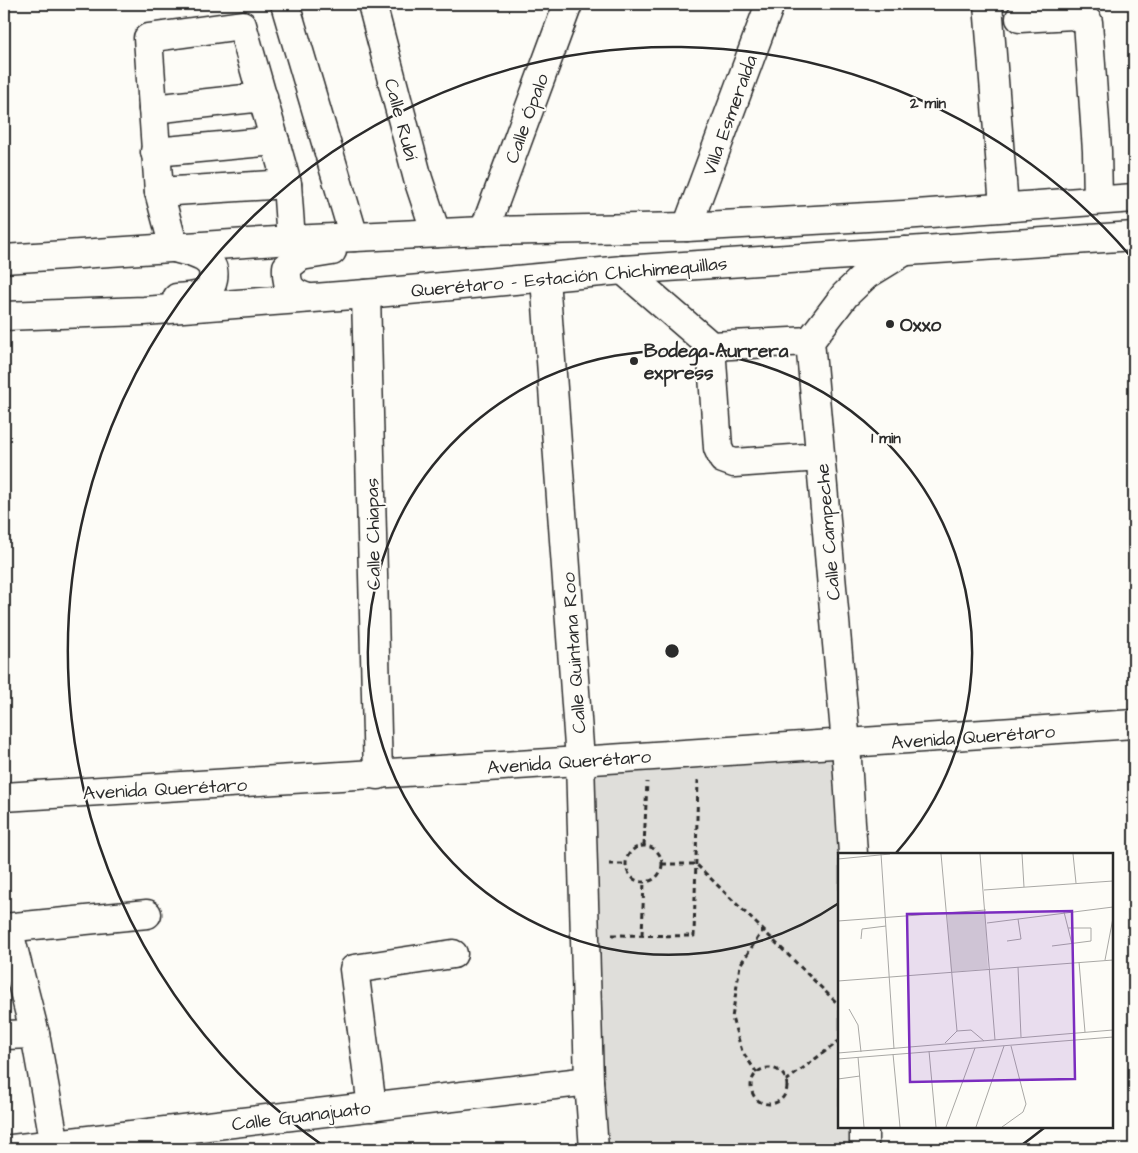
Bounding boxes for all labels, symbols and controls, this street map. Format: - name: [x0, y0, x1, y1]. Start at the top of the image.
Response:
- street label: Villa Esmeralda: [696, 51, 765, 180]
- street label: Calle Ópalo: [499, 70, 556, 167]
- street label: Calle Rubí: [377, 75, 424, 163]
- text: 2 min: [909, 93, 947, 114]
- street label: Querétaro - Estación Chichimequillas: [410, 250, 728, 305]
- place label: Oxxo: [900, 312, 942, 339]
- marker: Oxxo: [884, 318, 896, 330]
- place label: Bodega Aurrera express: [644, 338, 789, 387]
- marker: Bodega Aurrera express: [628, 355, 640, 367]
- text: 1 min: [871, 428, 901, 449]
- street label: Calle Campeche: [809, 462, 848, 602]
- street label: Calle Chiapas: [359, 478, 388, 590]
- street label: Calle Quintana Roo: [555, 571, 594, 734]
- centre of rings: [663, 642, 681, 660]
- street label: Avenida Querétaro: [890, 718, 1056, 757]
- street label: Avenida Querétaro: [486, 743, 652, 782]
- street label: Avenida Querétaro: [82, 772, 248, 807]
- inset map: [838, 853, 1113, 1128]
- street label: Calle Guanajuato: [230, 1095, 372, 1138]

